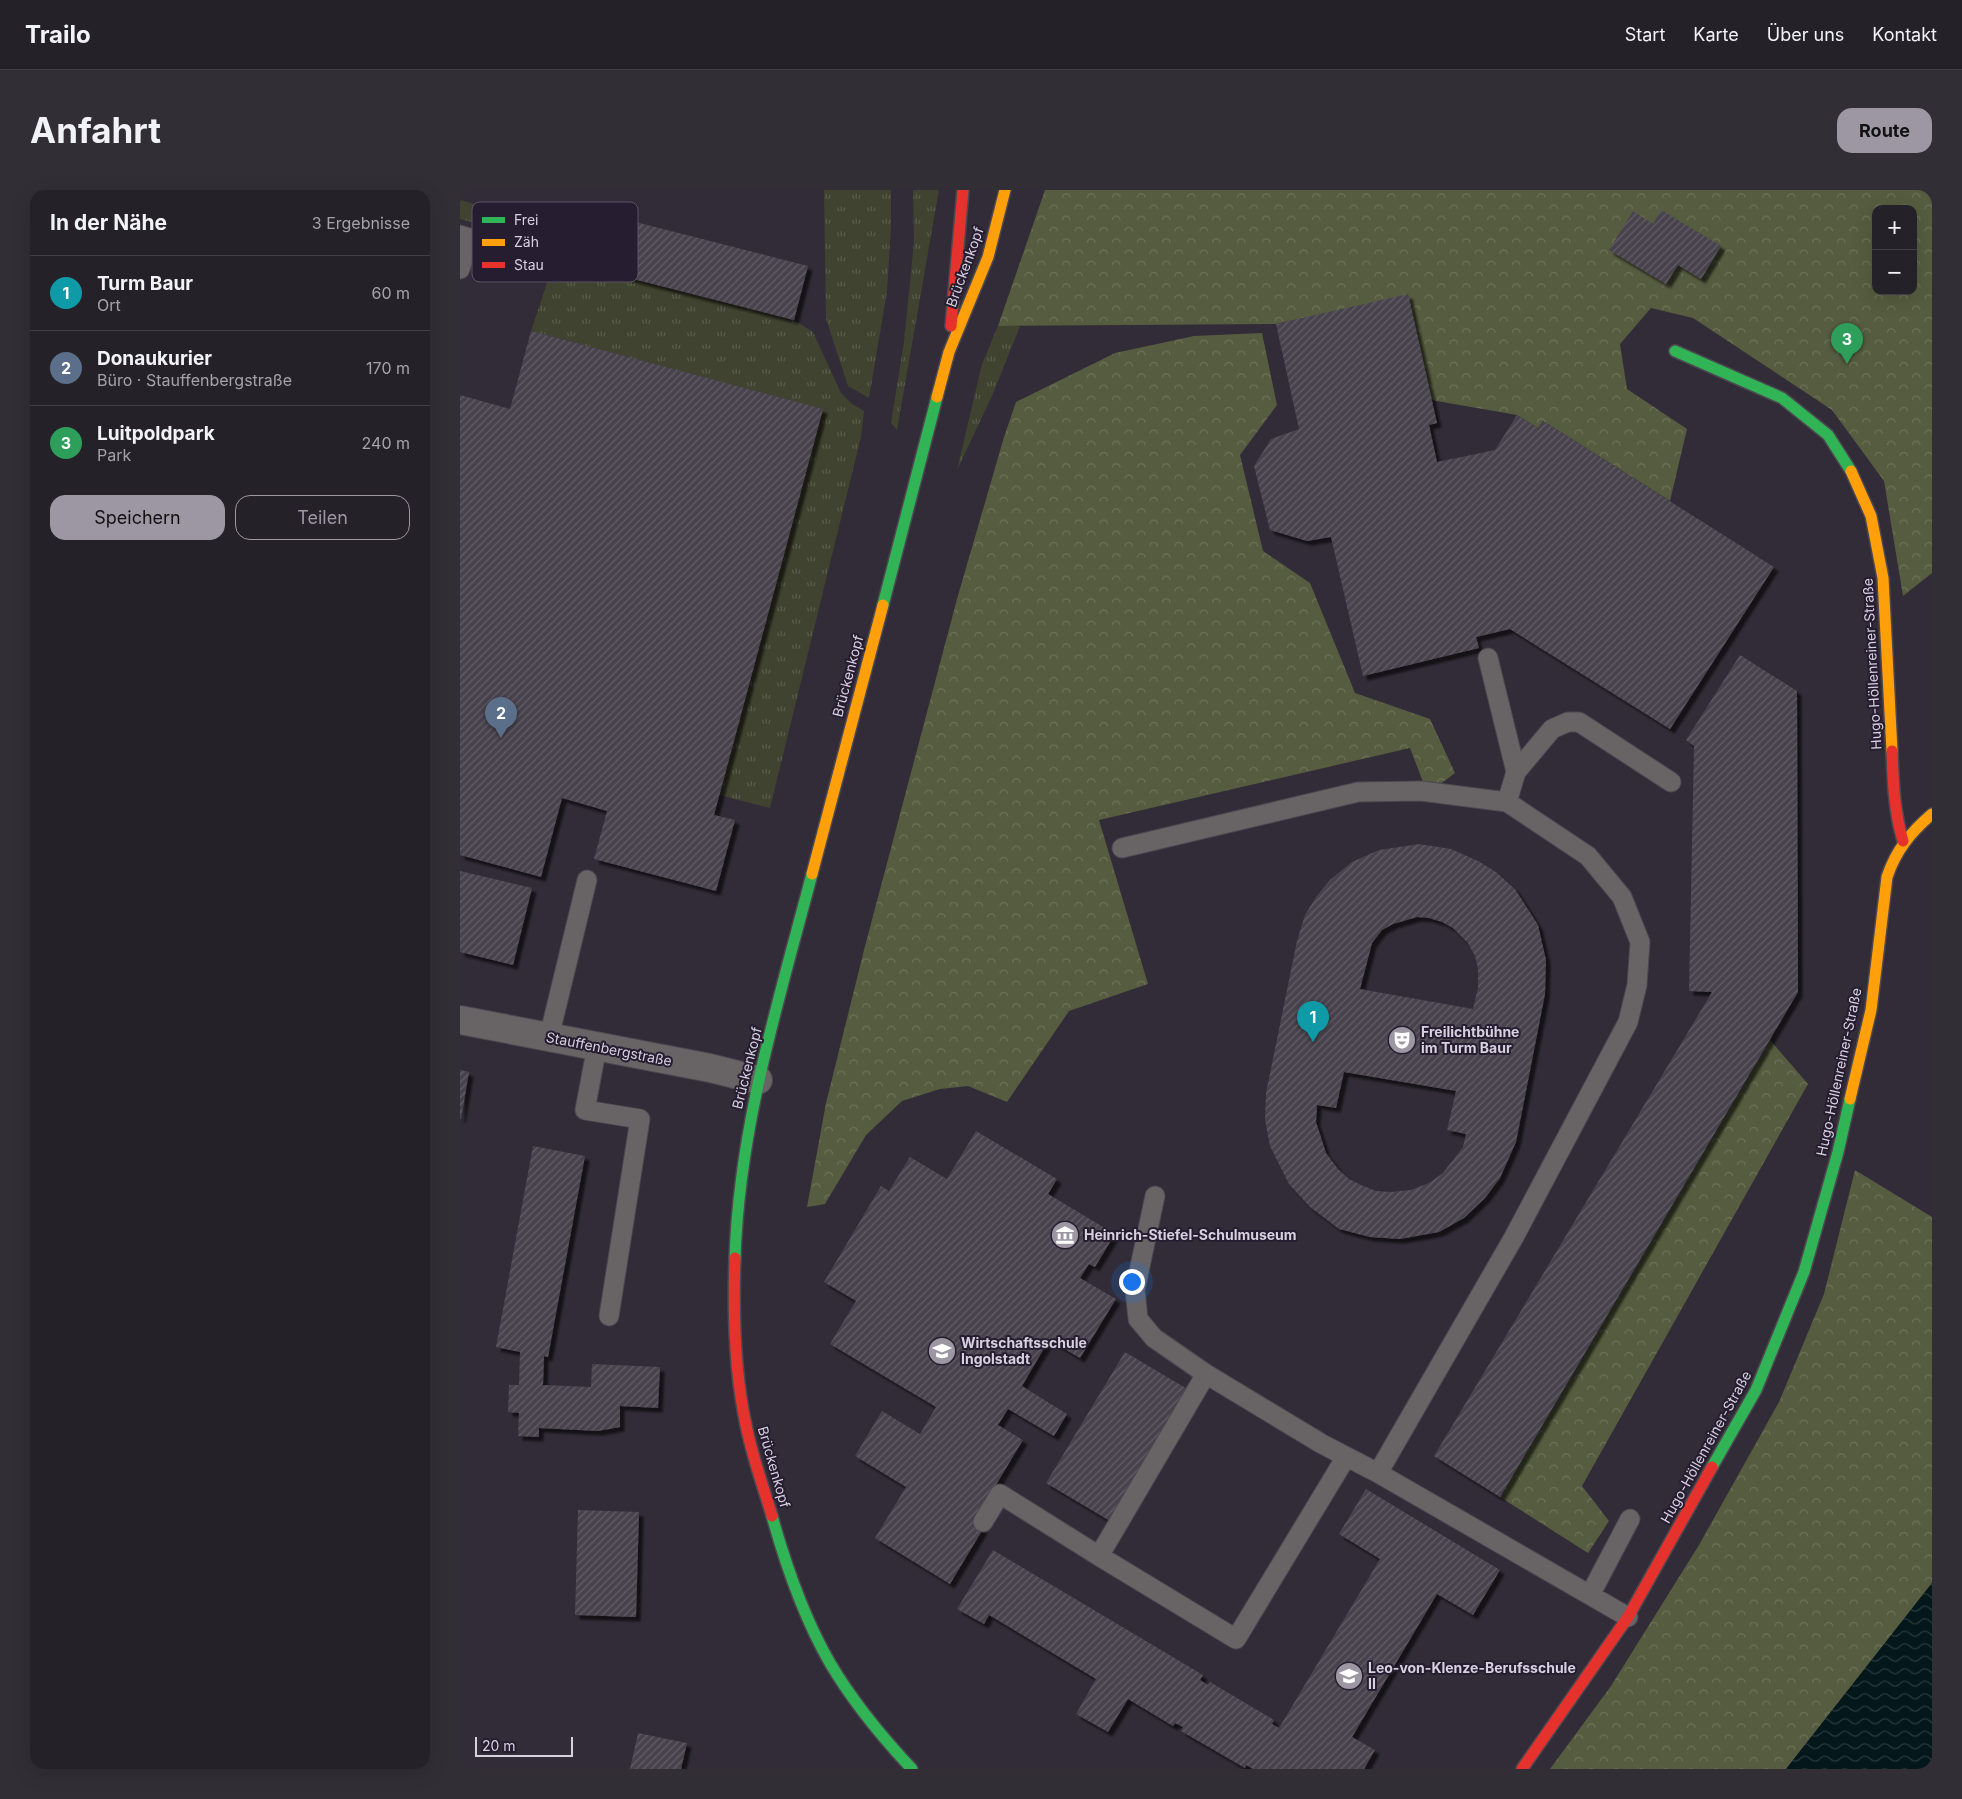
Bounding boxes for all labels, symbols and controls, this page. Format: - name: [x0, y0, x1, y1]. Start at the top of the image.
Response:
- text: Trailo: [25, 20, 91, 49]
- text: Start: [1625, 24, 1665, 45]
- text: Karte: [1693, 24, 1739, 45]
- text: Über uns: [1767, 24, 1844, 45]
- text: Kontakt: [1872, 24, 1937, 45]
- button: Route: [1837, 108, 1932, 153]
- text: Anfahrt: [30, 109, 161, 151]
- legend: [472, 202, 638, 282]
- map controls: [1872, 205, 1917, 295]
- button: +: [1872, 205, 1917, 250]
- text: In der Nähe: [50, 210, 167, 235]
- text: Frei: [514, 211, 538, 228]
- text: 3 Ergebnisse: [312, 213, 410, 233]
- street label: Brückenkopf: [942, 224, 987, 309]
- text: Zäh: [514, 233, 539, 250]
- button: −: [1872, 250, 1917, 295]
- text: Stau: [514, 256, 544, 273]
- text: Turm Baur: [97, 272, 193, 295]
- text: 1: [63, 283, 69, 303]
- text: 60 m: [371, 283, 410, 303]
- text: Ort: [97, 295, 121, 315]
- pin: 3: [1831, 323, 1863, 364]
- text: Donaukurier: [97, 347, 212, 370]
- text: 2: [61, 358, 71, 378]
- text: 170 m: [366, 358, 410, 378]
- text: Büro · Stauffenbergstraße: [97, 370, 292, 390]
- text: Luitpoldpark: [97, 422, 215, 445]
- text: 3: [61, 433, 71, 453]
- text: 240 m: [362, 433, 410, 453]
- text: Park: [97, 445, 131, 465]
- button: Speichern: [50, 495, 225, 540]
- button: Teilen: [235, 495, 410, 540]
- street label: Hugo-Höllenreiner-Straße: [1859, 578, 1884, 750]
- street label: Brückenkopf: [828, 633, 867, 719]
- pin: 2: [485, 697, 517, 738]
- street label: Hugo-Höllenreiner-Straße: [1812, 986, 1865, 1158]
- pin: 1: [1297, 1001, 1329, 1042]
- place label: Freilichtbühne im Turm Baur: [1421, 1023, 1519, 1056]
- street label: Brückenkopf: [728, 1025, 765, 1111]
- theatre icon: Freilichtbühne im Turm Baur: [1387, 1025, 1417, 1055]
- street label: Stauffenbergstraße: [545, 1028, 673, 1069]
- museum icon: Heinrich-Stiefel-Schulmuseum: [1050, 1220, 1080, 1250]
- place label: Heinrich-Stiefel-Schulmuseum: [1084, 1226, 1297, 1243]
- your location: [1119, 1269, 1145, 1295]
- place label: Wirtschaftsschule Ingolstadt: [961, 1334, 1087, 1367]
- school or university icon: Wirtschaftsschule Ingolstadt: [927, 1336, 957, 1366]
- street label: Hugo-Höllenreiner-Straße: [1656, 1368, 1755, 1526]
- street label: Brückenkopf: [755, 1424, 794, 1510]
- place label: Leo-von-Klenze-Berufsschule II: [1368, 1659, 1576, 1692]
- school or university icon: Leo-von-Klenze-Berufsschule II: [1334, 1661, 1364, 1691]
- scale bar: [475, 1734, 572, 1757]
- text: 20 m: [482, 1737, 516, 1754]

